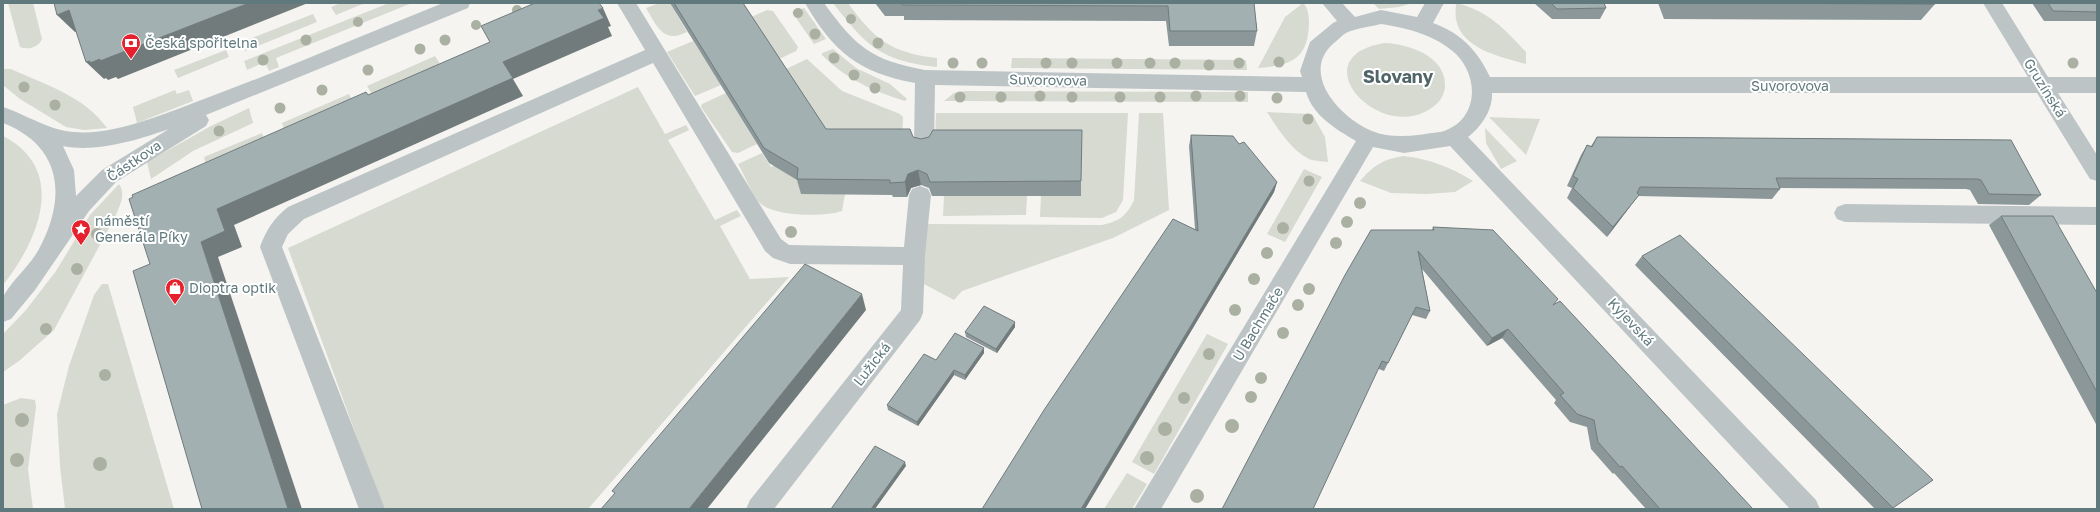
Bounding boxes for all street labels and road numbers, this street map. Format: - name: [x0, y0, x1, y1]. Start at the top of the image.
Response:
- street label: Gruzínská: [2021, 55, 2070, 120]
- street label: Suvorovova: [1009, 70, 1087, 89]
- street label: Suvorovova: [1751, 77, 1829, 94]
- street label: Částkova: [103, 136, 164, 185]
- street label: U Bachmače: [1229, 284, 1286, 364]
- street label: Kyjevská: [1605, 294, 1658, 349]
- street label: Lužická: [849, 339, 894, 389]

